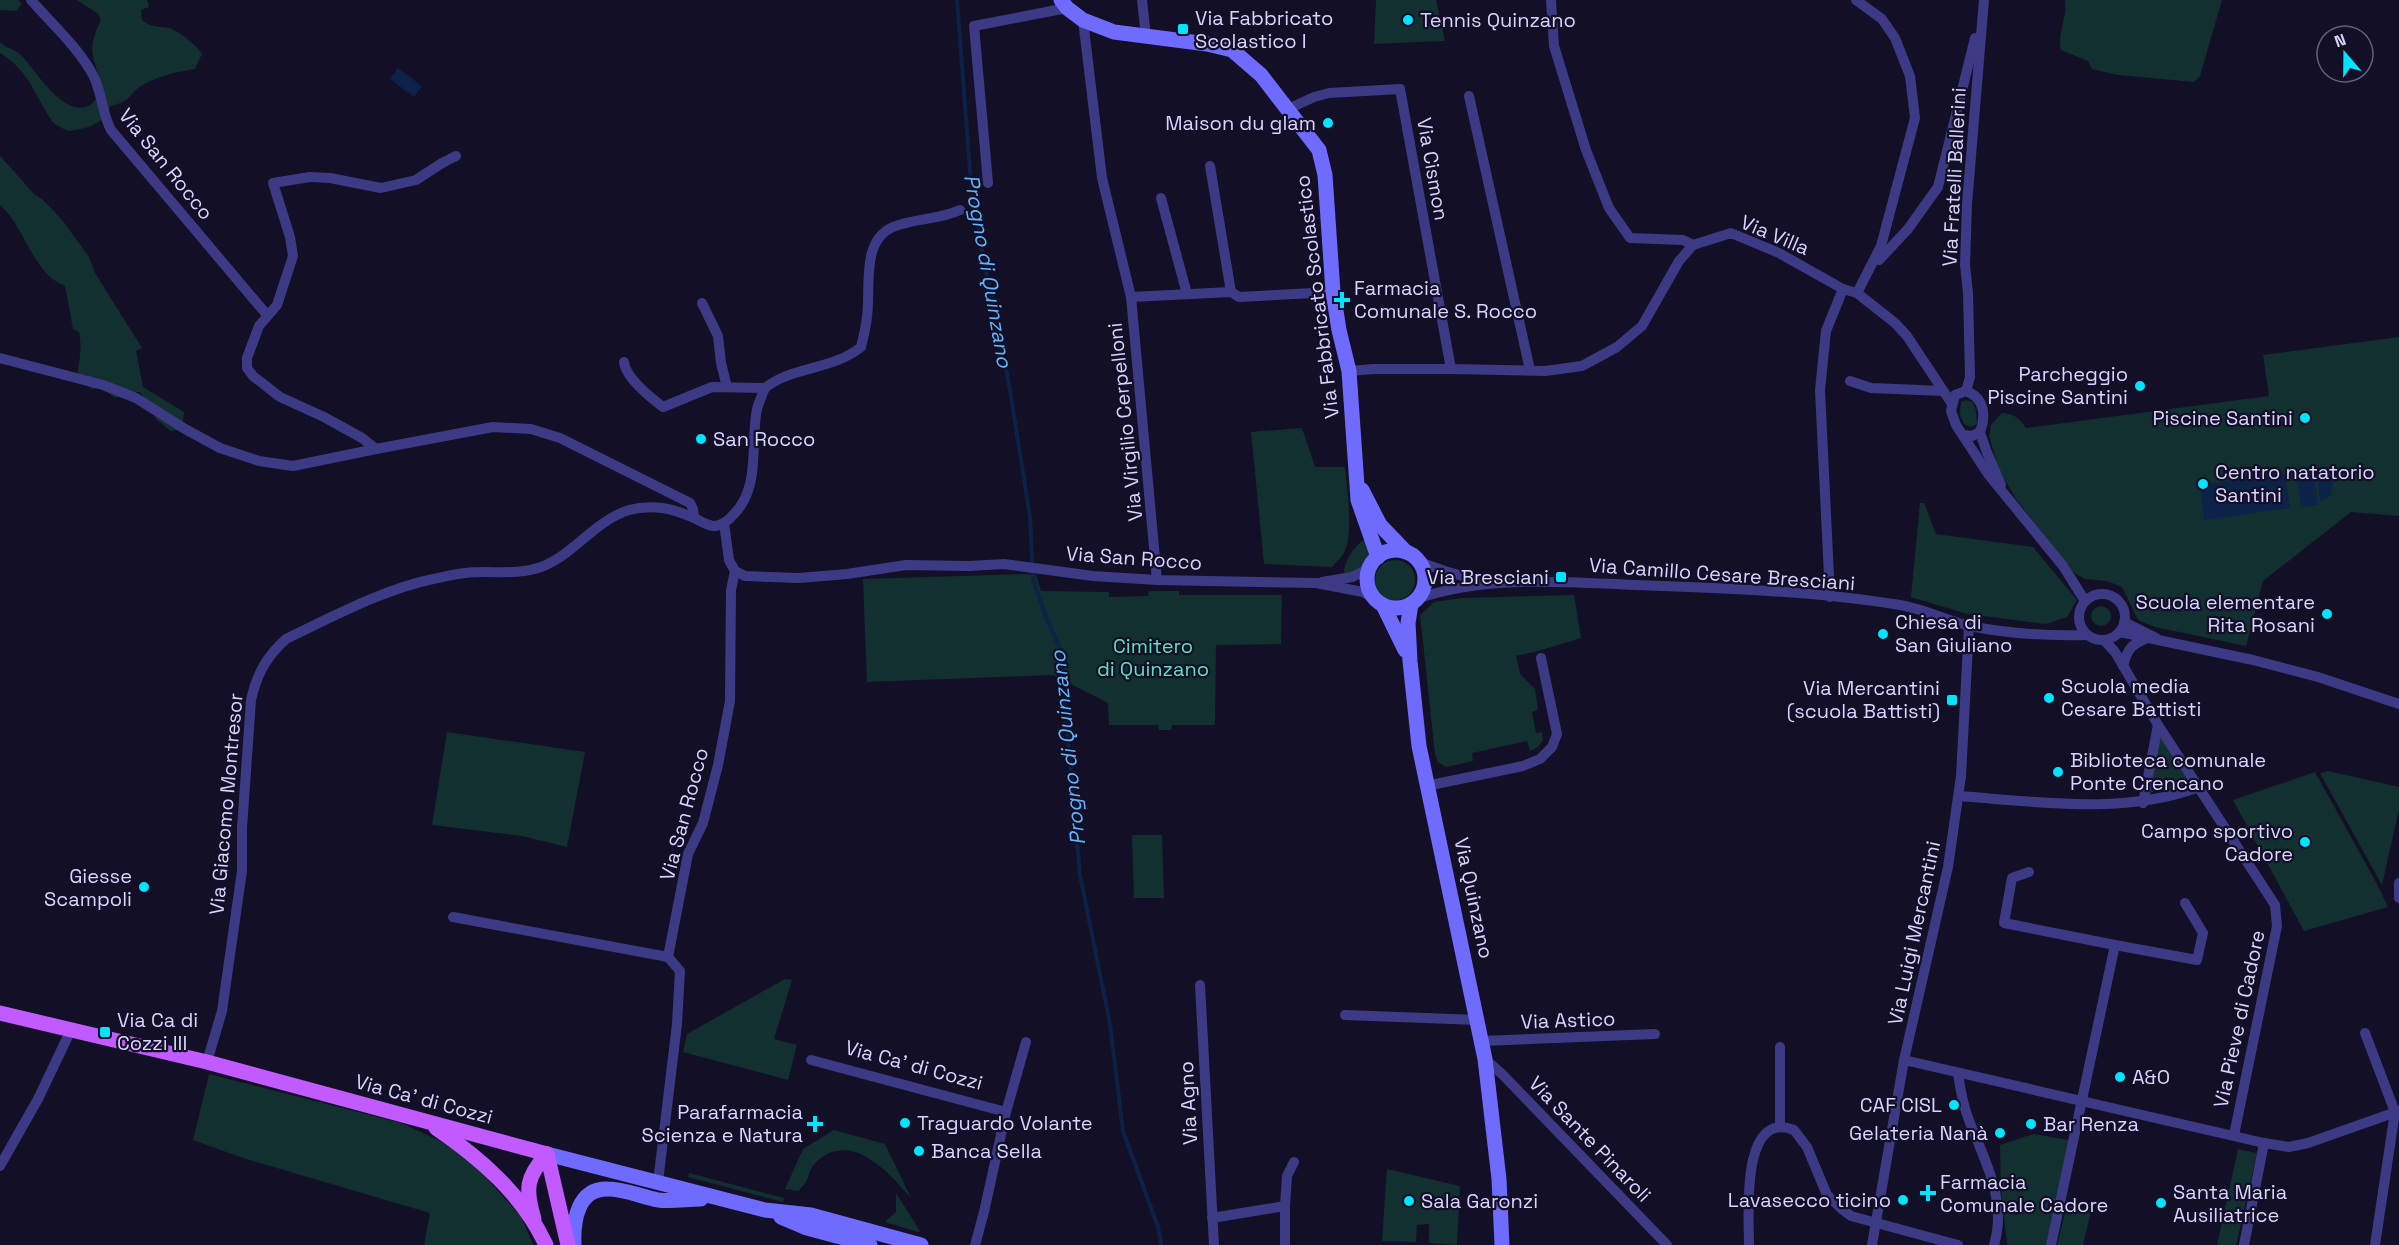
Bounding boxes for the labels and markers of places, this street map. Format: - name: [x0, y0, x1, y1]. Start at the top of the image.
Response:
- place label: Via Fabbricato Scolastico I: [1195, 5, 1333, 54]
- place label: Tennis Quinzano: [1420, 7, 1576, 33]
- marker: Tennis Quinzano: [1401, 13, 1415, 27]
- marker: Via Fabbricato Scolastico I: [1176, 22, 1190, 36]
- place label: Maison du glam: [1165, 110, 1316, 136]
- marker: Maison du glam: [1321, 116, 1335, 130]
- place label: Farmacia Comunale S. Rocco: [1354, 275, 1537, 324]
- marker: Farmacia Comunale S. Rocco: [1335, 293, 1349, 307]
- place label: Parcheggio Piscine Santini: [1987, 361, 2128, 410]
- marker: Parcheggio Piscine Santini: [2133, 379, 2147, 393]
- place label: Piscine Santini: [2152, 405, 2293, 431]
- marker: Piscine Santini: [2298, 411, 2312, 425]
- place label: San Rocco: [713, 426, 815, 452]
- marker: San Rocco: [694, 432, 708, 446]
- place label: Centro natatorio Santini: [2215, 459, 2375, 508]
- marker: Centro natatorio Santini: [2196, 477, 2210, 491]
- place label: Via Bresciani: [1427, 564, 1549, 590]
- marker: Via Bresciani: [1554, 570, 1568, 584]
- place label: Scuola elementare Rita Rosani: [2135, 589, 2315, 638]
- marker: Scuola elementare Rita Rosani: [2320, 607, 2334, 621]
- place label: Chiesa di San Giuliano: [1895, 609, 2012, 658]
- marker: Chiesa di San Giuliano: [1876, 627, 1890, 641]
- place label: Scuola media Cesare Battisti: [2061, 673, 2201, 722]
- place label: Via Mercantini (scuola Battisti): [1787, 675, 1940, 724]
- marker: Scuola media Cesare Battisti: [2042, 691, 2056, 705]
- marker: Via Mercantini (scuola Battisti): [1945, 693, 1959, 707]
- place label: Biblioteca comunale Ponte Crencano: [2070, 747, 2266, 796]
- marker: Biblioteca comunale Ponte Crencano: [2051, 765, 2065, 779]
- place label: Campo sportivo Cadore: [2141, 818, 2293, 867]
- marker: Campo sportivo Cadore: [2298, 835, 2312, 849]
- place label: Giesse Scampoli: [44, 863, 132, 912]
- marker: Giesse Scampoli: [137, 880, 151, 894]
- place label: Via Ca di Cozzi III: [117, 1007, 198, 1056]
- marker: Via Ca di Cozzi III: [98, 1025, 112, 1039]
- place label: A&O: [2132, 1064, 2170, 1090]
- marker: A&O: [2113, 1070, 2127, 1084]
- place label: CAF CISL: [1860, 1092, 1942, 1118]
- marker: CAF CISL: [1947, 1098, 1961, 1112]
- place label: Parafarmacia Scienza e Natura: [642, 1099, 803, 1148]
- place label: Traguardo Volante: [917, 1110, 1093, 1136]
- place label: Bar Renza: [2043, 1111, 2139, 1137]
- marker: Traguardo Volante: [898, 1116, 912, 1130]
- marker: Parafarmacia Scienza e Natura: [808, 1117, 822, 1131]
- marker: Bar Renza: [2024, 1117, 2038, 1131]
- place label: Gelateria Nanà: [1849, 1120, 1988, 1146]
- marker: Gelateria Nanà: [1993, 1126, 2007, 1140]
- place label: Banca Sella: [931, 1138, 1042, 1164]
- marker: Banca Sella: [912, 1144, 926, 1158]
- place label: Farmacia Comunale Cadore: [1940, 1169, 2108, 1218]
- place label: Santa Maria Ausiliatrice: [2173, 1179, 2287, 1228]
- marker: Farmacia Comunale Cadore: [1921, 1186, 1935, 1200]
- place label: Lavasecco ticino: [1728, 1187, 1891, 1213]
- place label: Sala Garonzi: [1421, 1188, 1538, 1214]
- marker: Lavasecco ticino: [1896, 1193, 1910, 1207]
- marker: Sala Garonzi: [1402, 1194, 1416, 1208]
- marker: Santa Maria Ausiliatrice: [2154, 1196, 2168, 1210]

